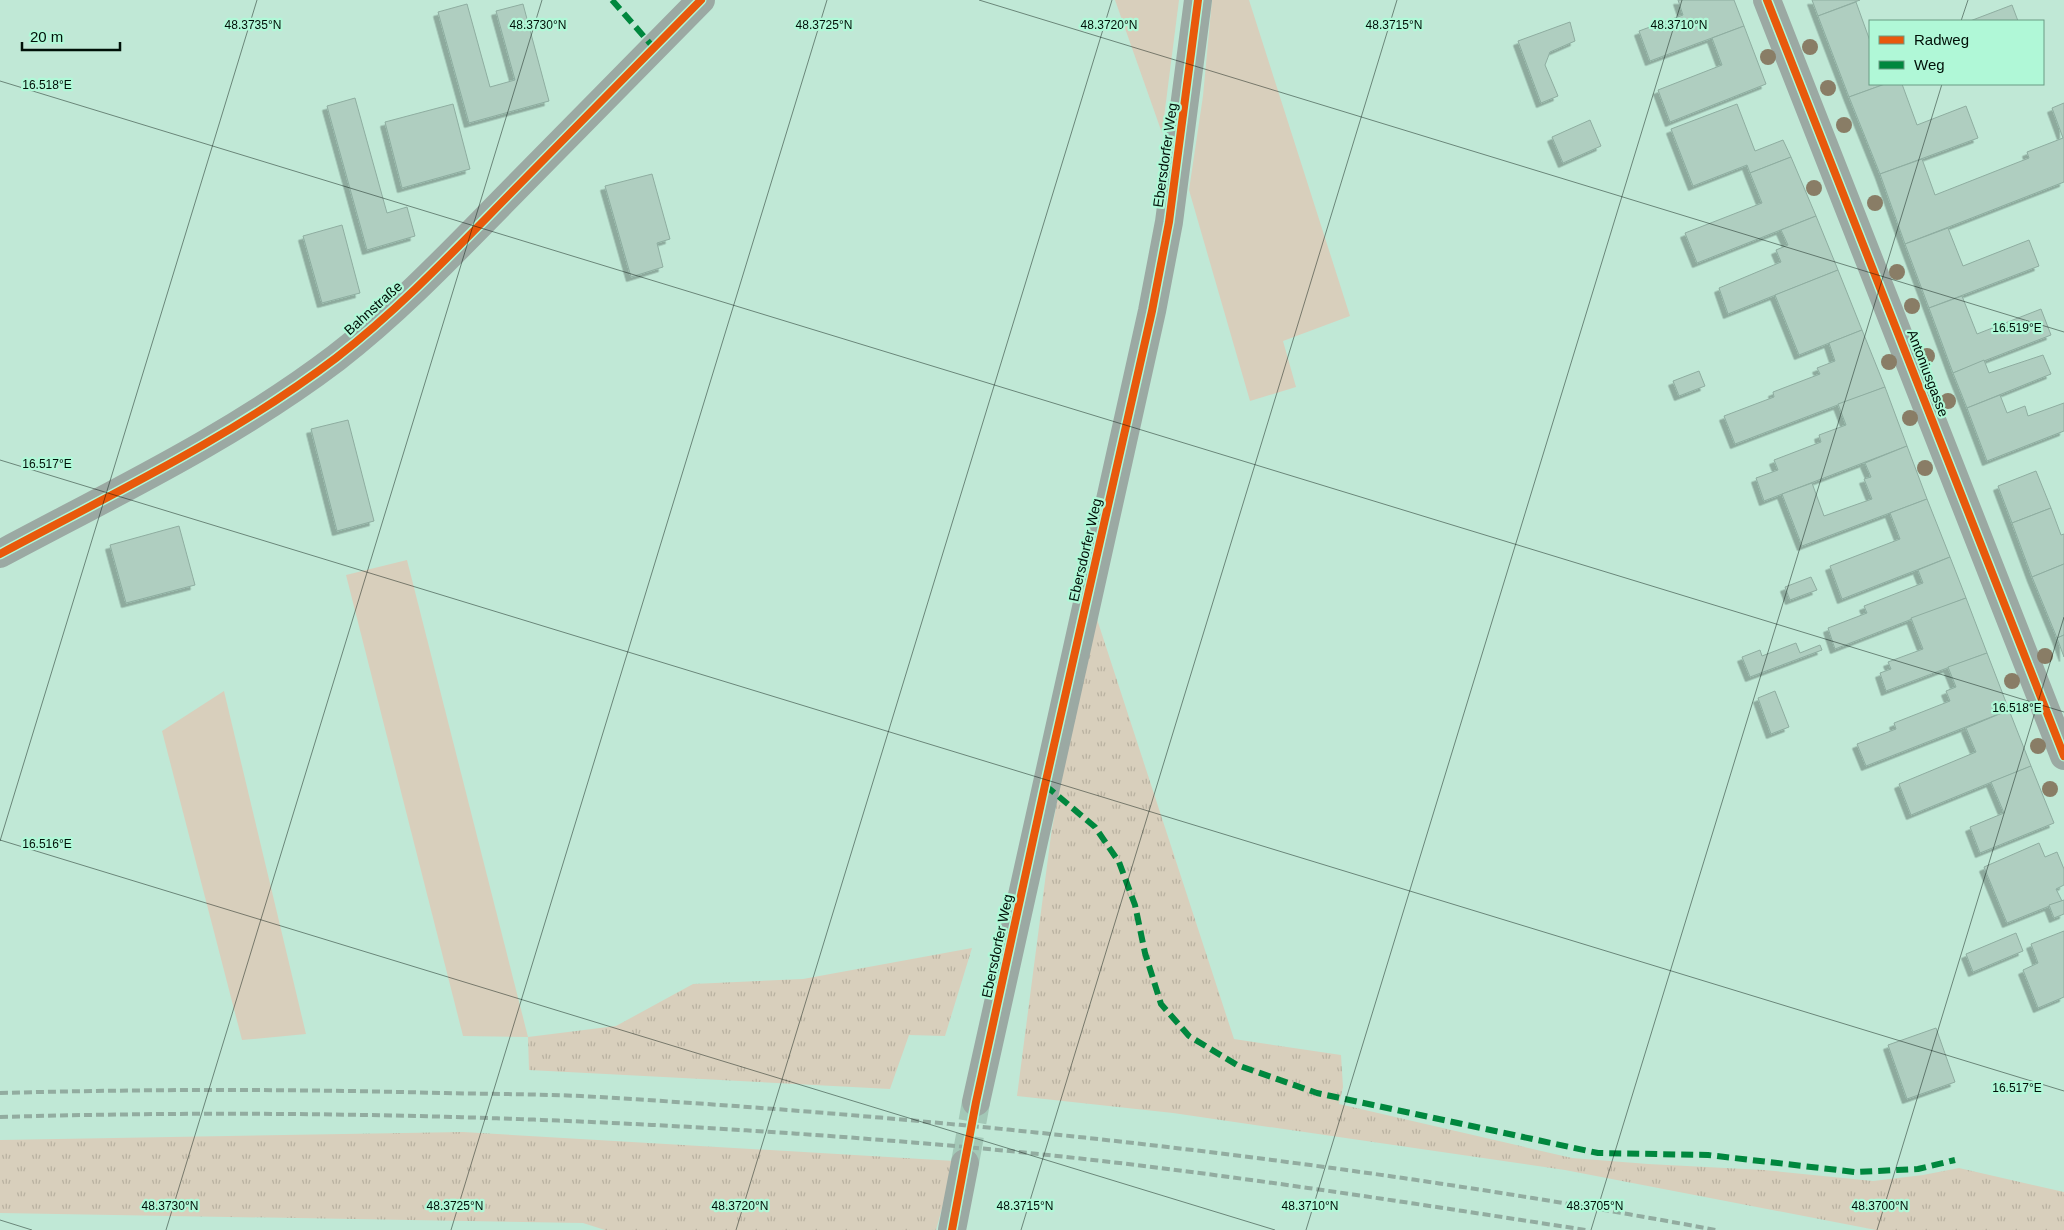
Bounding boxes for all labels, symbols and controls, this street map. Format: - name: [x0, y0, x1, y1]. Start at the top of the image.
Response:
- text: 48.3735°N: [225, 18, 281, 32]
- text: 48.3730°N: [510, 18, 566, 32]
- text: 48.3725°N: [796, 18, 852, 32]
- text: 48.3720°N: [1081, 18, 1137, 32]
- text: 48.3715°N: [1366, 18, 1422, 32]
- text: 48.3710°N: [1651, 18, 1707, 32]
- scale bar: [22, 20, 120, 52]
- legend: [1869, 20, 2044, 85]
- text: 20 m: [30, 28, 63, 45]
- text: Radweg: [1914, 31, 1969, 48]
- text: Weg: [1914, 56, 1945, 73]
- text: 16.518°E: [22, 78, 72, 92]
- street label: Ebersdorfer Weg: [1150, 102, 1180, 208]
- street label: Bahnstraße: [341, 278, 405, 338]
- text: 16.519°E: [1992, 321, 2042, 335]
- street label: Antoniusgasse: [1904, 327, 1952, 419]
- text: 16.517°E: [22, 457, 72, 471]
- street label: Ebersdorfer Weg: [1065, 497, 1105, 603]
- text: 16.518°E: [1992, 701, 2042, 715]
- text: 16.516°E: [22, 837, 72, 851]
- street label: Ebersdorfer Weg: [978, 893, 1016, 999]
- text: 16.517°E: [1992, 1081, 2042, 1095]
- text: 48.3730°N: [142, 1199, 198, 1213]
- text: 48.3725°N: [427, 1199, 483, 1213]
- text: 48.3720°N: [712, 1199, 768, 1213]
- text: 48.3715°N: [997, 1199, 1053, 1213]
- text: 48.3710°N: [1282, 1199, 1338, 1213]
- text: 48.3705°N: [1567, 1199, 1623, 1213]
- text: 48.3700°N: [1852, 1199, 1908, 1213]

